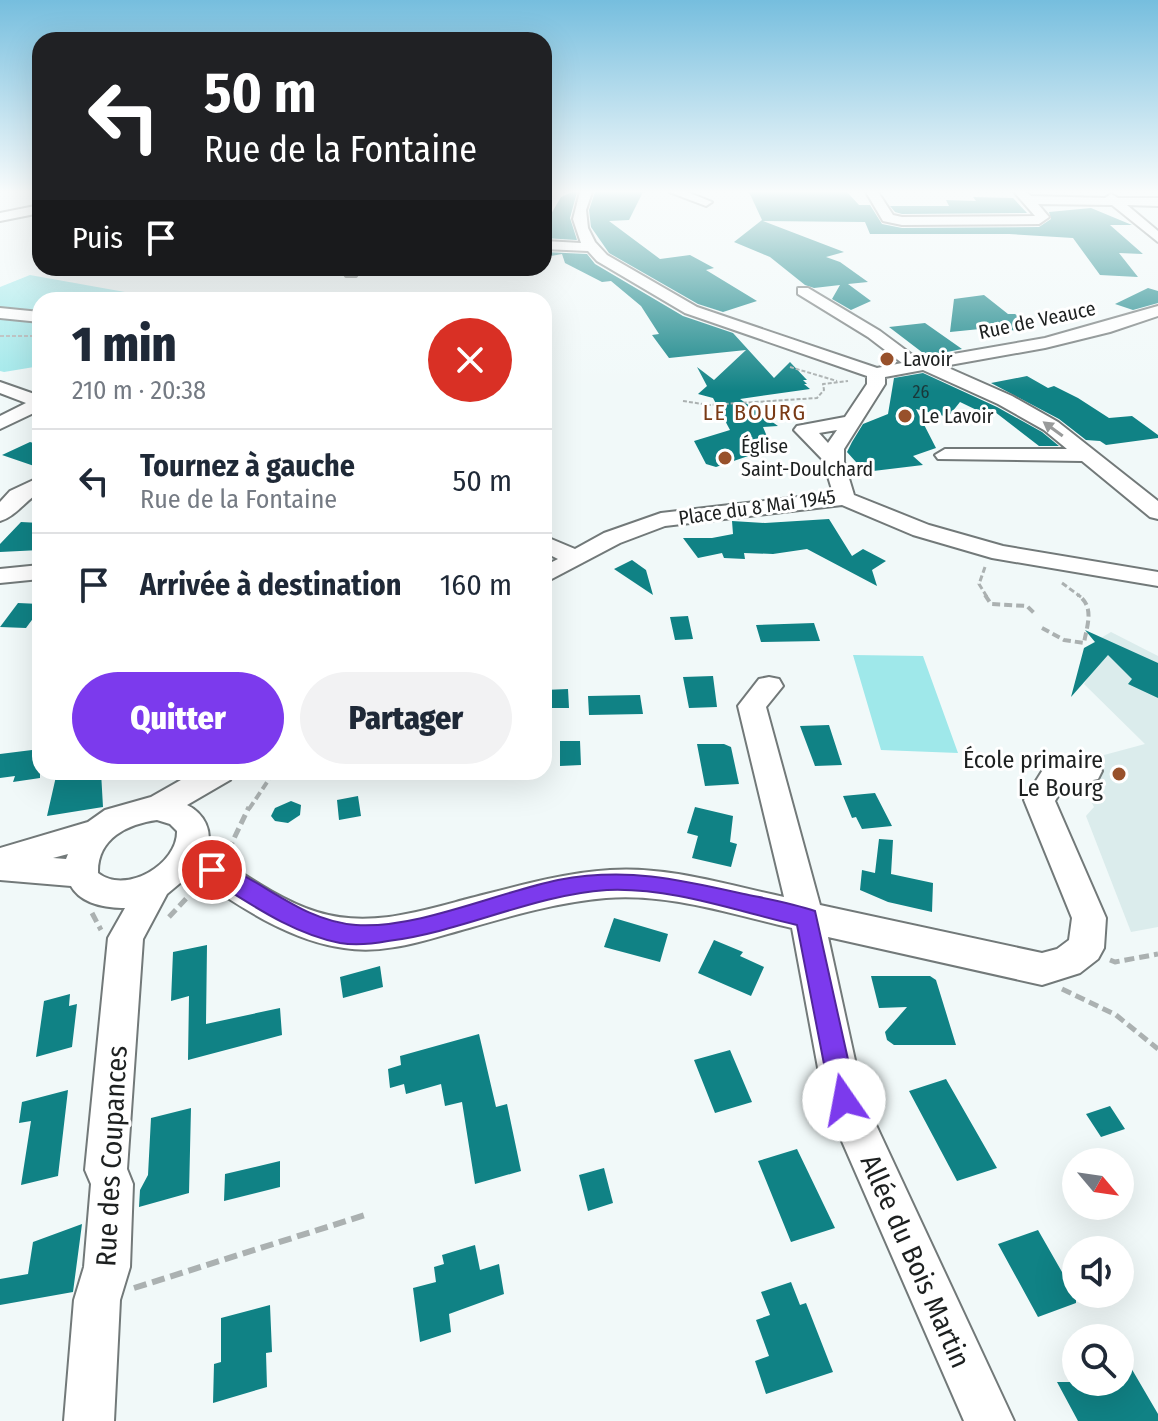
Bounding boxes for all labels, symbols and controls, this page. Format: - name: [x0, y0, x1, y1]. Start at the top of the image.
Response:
- text: 50 m: [204, 60, 316, 127]
- icon: left: [72, 64, 176, 168]
- text: Rue de la Fontaine: [204, 128, 477, 172]
- icon: arrive: [139, 216, 183, 260]
- text: Puis: [72, 220, 123, 256]
- street label: Rue de Veauce: [976, 296, 1098, 344]
- text: 1 min: [72, 316, 176, 374]
- button: close: [428, 318, 512, 402]
- place label: Lavoir: [903, 347, 953, 371]
- marker: Lavoir: [878, 350, 896, 368]
- text: 210 m · 20:38: [72, 375, 206, 406]
- house number: 26: [913, 381, 930, 403]
- district label: LE BOURG: [703, 399, 807, 426]
- place label: Le Lavoir: [921, 404, 994, 428]
- marker: Le Lavoir: [896, 407, 914, 425]
- one-way arrow: [1043, 421, 1063, 437]
- place label: Église Saint-Doulchard: [741, 434, 873, 481]
- text: Tournez à gauche: [140, 448, 355, 484]
- marker: Église Saint-Doulchard: [716, 449, 734, 467]
- icon: left: [72, 459, 116, 503]
- text: 50 m: [452, 463, 512, 499]
- text: Rue de la Fontaine: [140, 484, 337, 515]
- street label: Place du 8 Mai 1945: [677, 484, 837, 530]
- icon: arrive: [72, 563, 116, 607]
- text: Arrivée à destination: [140, 567, 401, 603]
- text: 160 m: [440, 567, 512, 603]
- button: Quitter: [72, 672, 284, 764]
- button: Partager: [300, 672, 512, 764]
- place label: École primaire Le Bourg: [963, 745, 1104, 802]
- marker: École primaire Le Bourg: [1110, 765, 1128, 783]
- pin: [178, 836, 246, 904]
- icon: arrive: [190, 848, 234, 892]
- street label: Rue des Coupances: [89, 1045, 134, 1267]
- position arrow: [802, 1058, 886, 1142]
- north arrow: [1062, 1148, 1134, 1220]
- map controls: [1062, 1148, 1134, 1396]
- street label: Allée du Bois Martin: [854, 1149, 977, 1373]
- button: sound: [1062, 1236, 1134, 1308]
- button: search: [1062, 1324, 1134, 1396]

